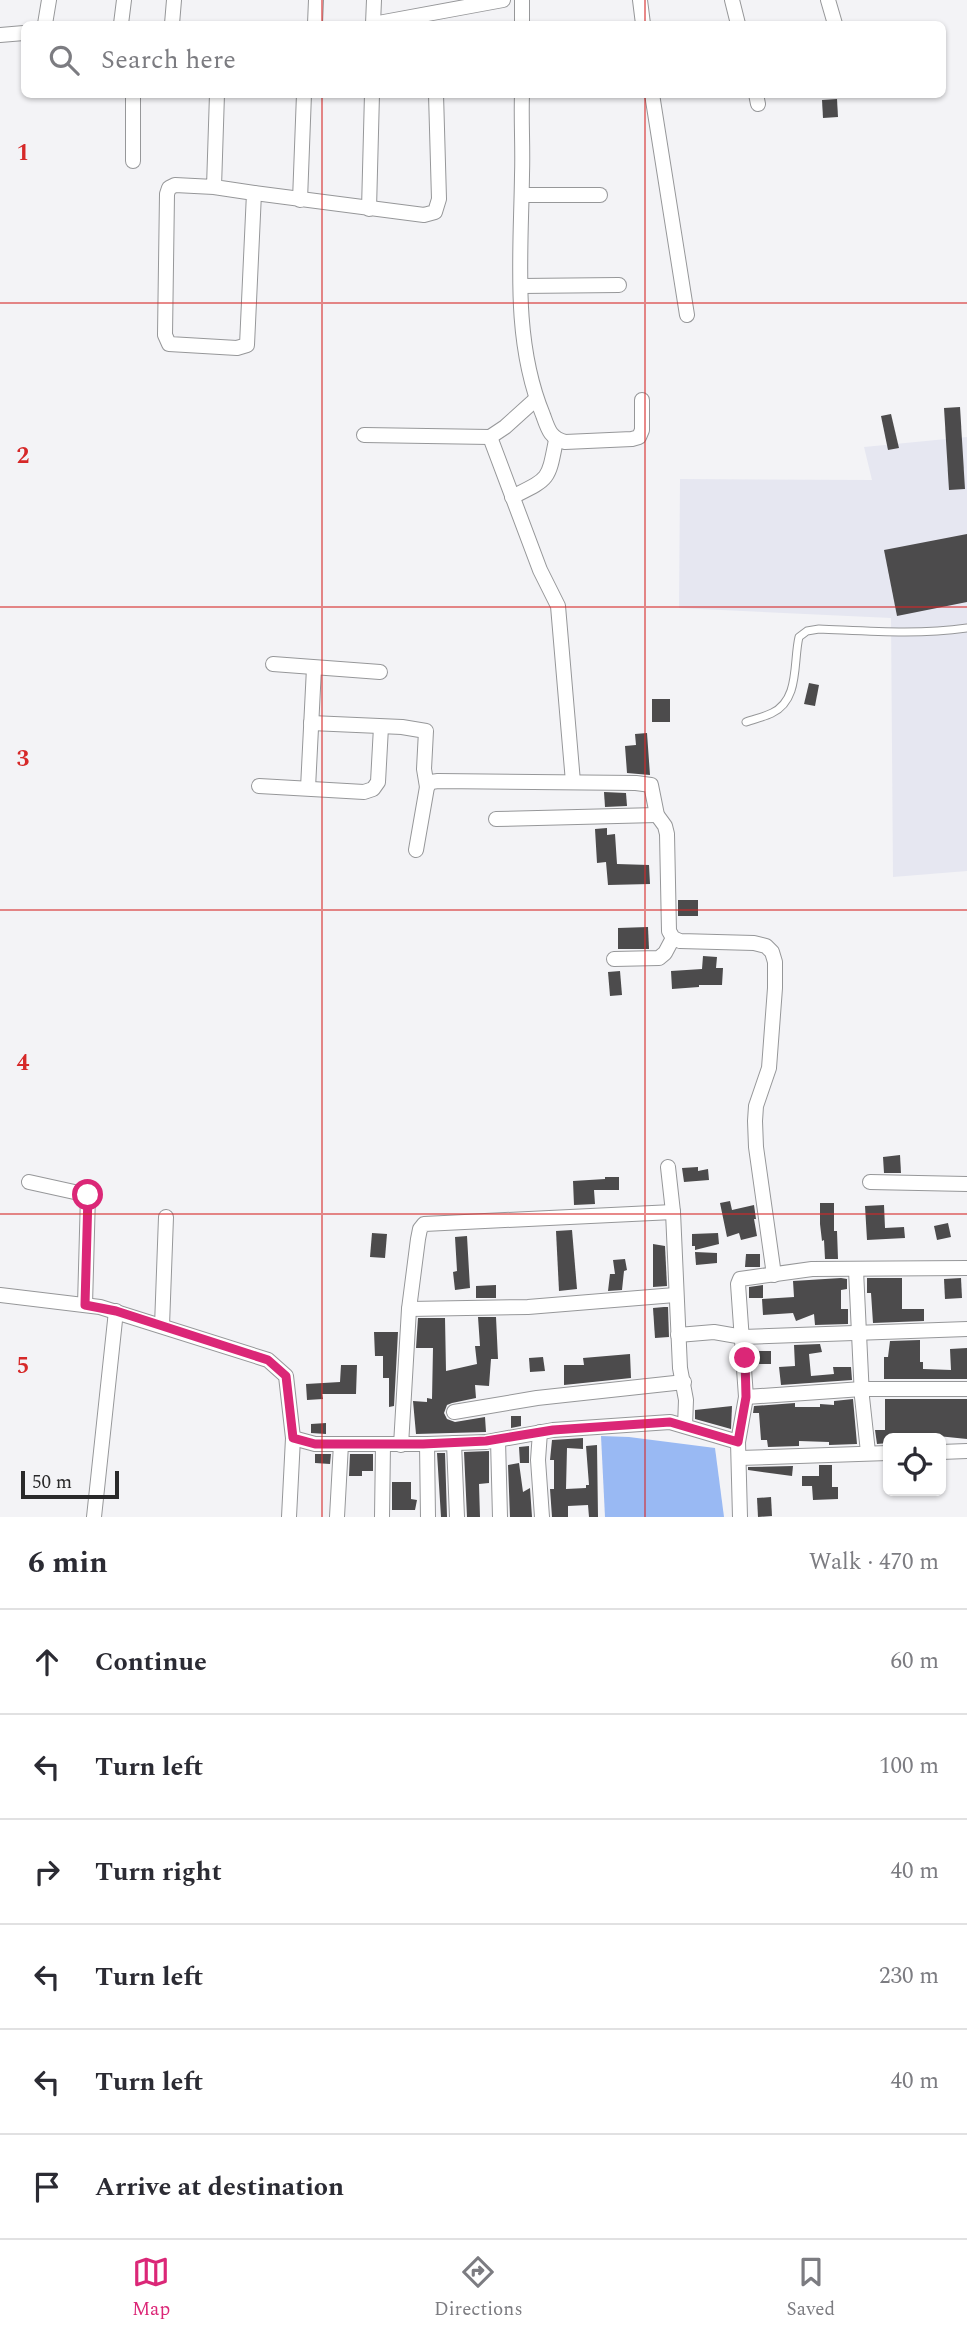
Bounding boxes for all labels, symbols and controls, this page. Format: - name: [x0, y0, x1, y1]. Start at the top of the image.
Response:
- search box: [21, 21, 946, 98]
- text: Search here: [101, 40, 236, 80]
- icon: search: [45, 41, 83, 79]
- text: 1: [17, 136, 29, 171]
- text: 2: [17, 439, 30, 474]
- text: 3: [17, 742, 30, 777]
- text: 4: [17, 1046, 30, 1081]
- route start: [72, 1179, 103, 1210]
- route end: [729, 1342, 760, 1373]
- text: 5: [17, 1349, 29, 1384]
- map controls: [883, 1433, 946, 1496]
- button: locate: [883, 1433, 946, 1496]
- scale bar: [21, 1468, 119, 1500]
- text: 50 m: [32, 1468, 72, 1497]
- text: 6 min: [28, 1540, 108, 1586]
- text: Walk · 470 m: [809, 1545, 939, 1580]
- text: Continue: [95, 1642, 207, 1682]
- icon: ahead: [28, 1643, 66, 1681]
- text: 60 m: [890, 1644, 939, 1679]
- text: Turn left: [95, 1747, 203, 1787]
- icon: left: [28, 1748, 66, 1786]
- text: 100 m: [879, 1749, 939, 1784]
- text: Turn right: [95, 1852, 222, 1892]
- icon: right: [28, 1853, 66, 1891]
- text: 40 m: [890, 1854, 939, 1889]
- text: Turn left: [95, 1957, 203, 1997]
- icon: left: [28, 1958, 66, 1996]
- text: 230 m: [879, 1959, 939, 1994]
- text: Turn left: [95, 2062, 203, 2102]
- icon: left: [28, 2063, 66, 2101]
- text: 40 m: [890, 2064, 939, 2099]
- text: Arrive at destination: [95, 2167, 344, 2207]
- icon: arrive: [28, 2168, 66, 2206]
- tab: Map: [132, 2253, 170, 2324]
- tab: Directions: [434, 2253, 523, 2324]
- tab: Saved: [786, 2253, 835, 2324]

